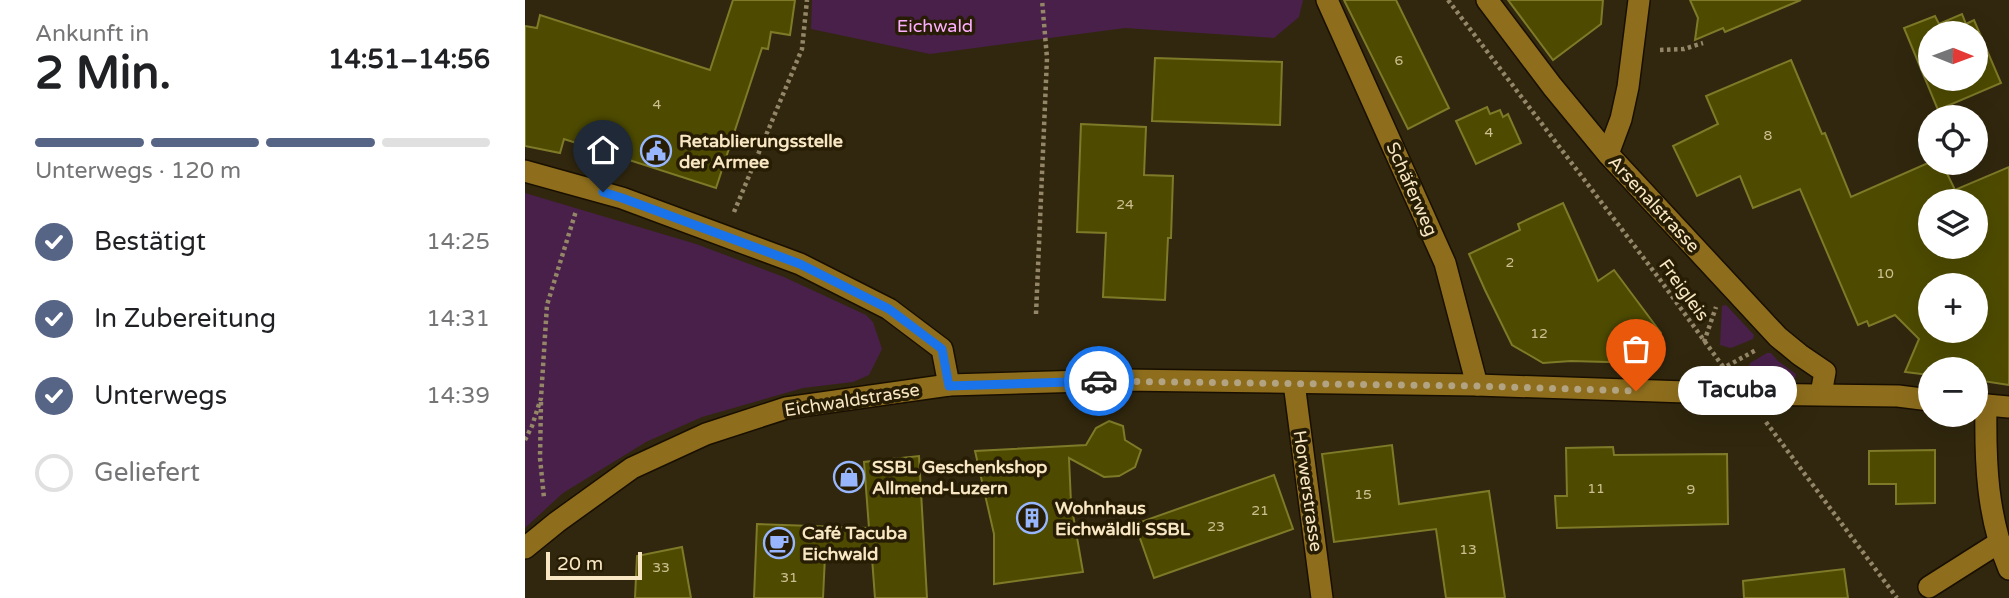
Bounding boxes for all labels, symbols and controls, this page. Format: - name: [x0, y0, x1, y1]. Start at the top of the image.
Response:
- park label: Eichwald: [897, 15, 973, 37]
- text: Ankunft in: [35, 20, 149, 48]
- north arrow: [1918, 21, 1988, 91]
- map controls: [1918, 21, 1988, 427]
- text: 14:51–14:56: [328, 44, 490, 75]
- text: 2 Min.: [35, 46, 171, 101]
- house number: 6: [1395, 52, 1404, 69]
- house number: 4: [653, 96, 662, 113]
- button: locate: [1918, 105, 1988, 175]
- pin: [573, 120, 633, 192]
- house number: 4: [1485, 124, 1494, 141]
- house number: 8: [1764, 127, 1773, 144]
- place label: Retablierungsstelle der Armee: [679, 130, 843, 173]
- icon: home: [584, 131, 622, 169]
- public building icon: Retablierungsstelle der Armee: [639, 134, 673, 168]
- street label: Schäferweg: [1381, 139, 1443, 239]
- street label: Arsenalstrasse: [1603, 151, 1705, 257]
- text: Unterwegs · 120 m: [35, 157, 241, 185]
- button: layers: [1918, 189, 1988, 259]
- house number: 24: [1116, 196, 1134, 213]
- icon: check: [35, 223, 73, 261]
- text: Bestätigt: [94, 226, 206, 257]
- text: 14:25: [426, 228, 490, 256]
- house number: 2: [1506, 254, 1514, 271]
- street label: Freigleis: [1654, 255, 1714, 325]
- house number: 10: [1876, 265, 1894, 282]
- button: +: [1918, 273, 1988, 343]
- icon: check: [35, 300, 73, 338]
- text: In Zubereitung: [94, 303, 276, 334]
- text: 14:31: [426, 305, 490, 333]
- pin: [1606, 319, 1666, 391]
- house number: 12: [1530, 325, 1548, 342]
- icon: bag: [1617, 330, 1655, 368]
- courier: [1064, 346, 1134, 416]
- button: −: [1918, 357, 1988, 427]
- icon: car: [1080, 362, 1118, 400]
- callout: Tacuba: [1678, 366, 1797, 416]
- text: Tacuba: [1698, 376, 1777, 404]
- icon: check: [35, 377, 73, 415]
- street label: Eichwaldstrasse: [783, 378, 921, 422]
- text: Unterwegs: [94, 380, 227, 411]
- text: 14:39: [426, 382, 490, 410]
- street label: Horwerstrasse: [1289, 429, 1327, 553]
- place label: SSBL Geschenkshop Allmend-Luzern: [872, 456, 1047, 499]
- text: Geliefert: [94, 457, 200, 488]
- shop icon: SSBL Geschenkshop Allmend-Luzern: [832, 460, 866, 494]
- house number: 11: [1587, 480, 1605, 497]
- house number: 9: [1687, 481, 1695, 498]
- house number: 15: [1354, 486, 1372, 503]
- place label: Wohnhaus Eichwäldli SSBL: [1055, 497, 1191, 540]
- building icon: Wohnhaus Eichwäldli SSBL: [1015, 501, 1049, 535]
- house number: 21: [1251, 502, 1269, 519]
- house number: 23: [1207, 518, 1225, 535]
- place label: Café Tacuba Eichwald: [802, 522, 907, 565]
- cafe icon: Café Tacuba Eichwald: [762, 526, 796, 560]
- house number: 13: [1459, 541, 1477, 558]
- scale bar: [546, 549, 642, 581]
- text: 20 m: [557, 553, 603, 575]
- house number: 33: [652, 559, 670, 576]
- house number: 31: [780, 569, 798, 586]

